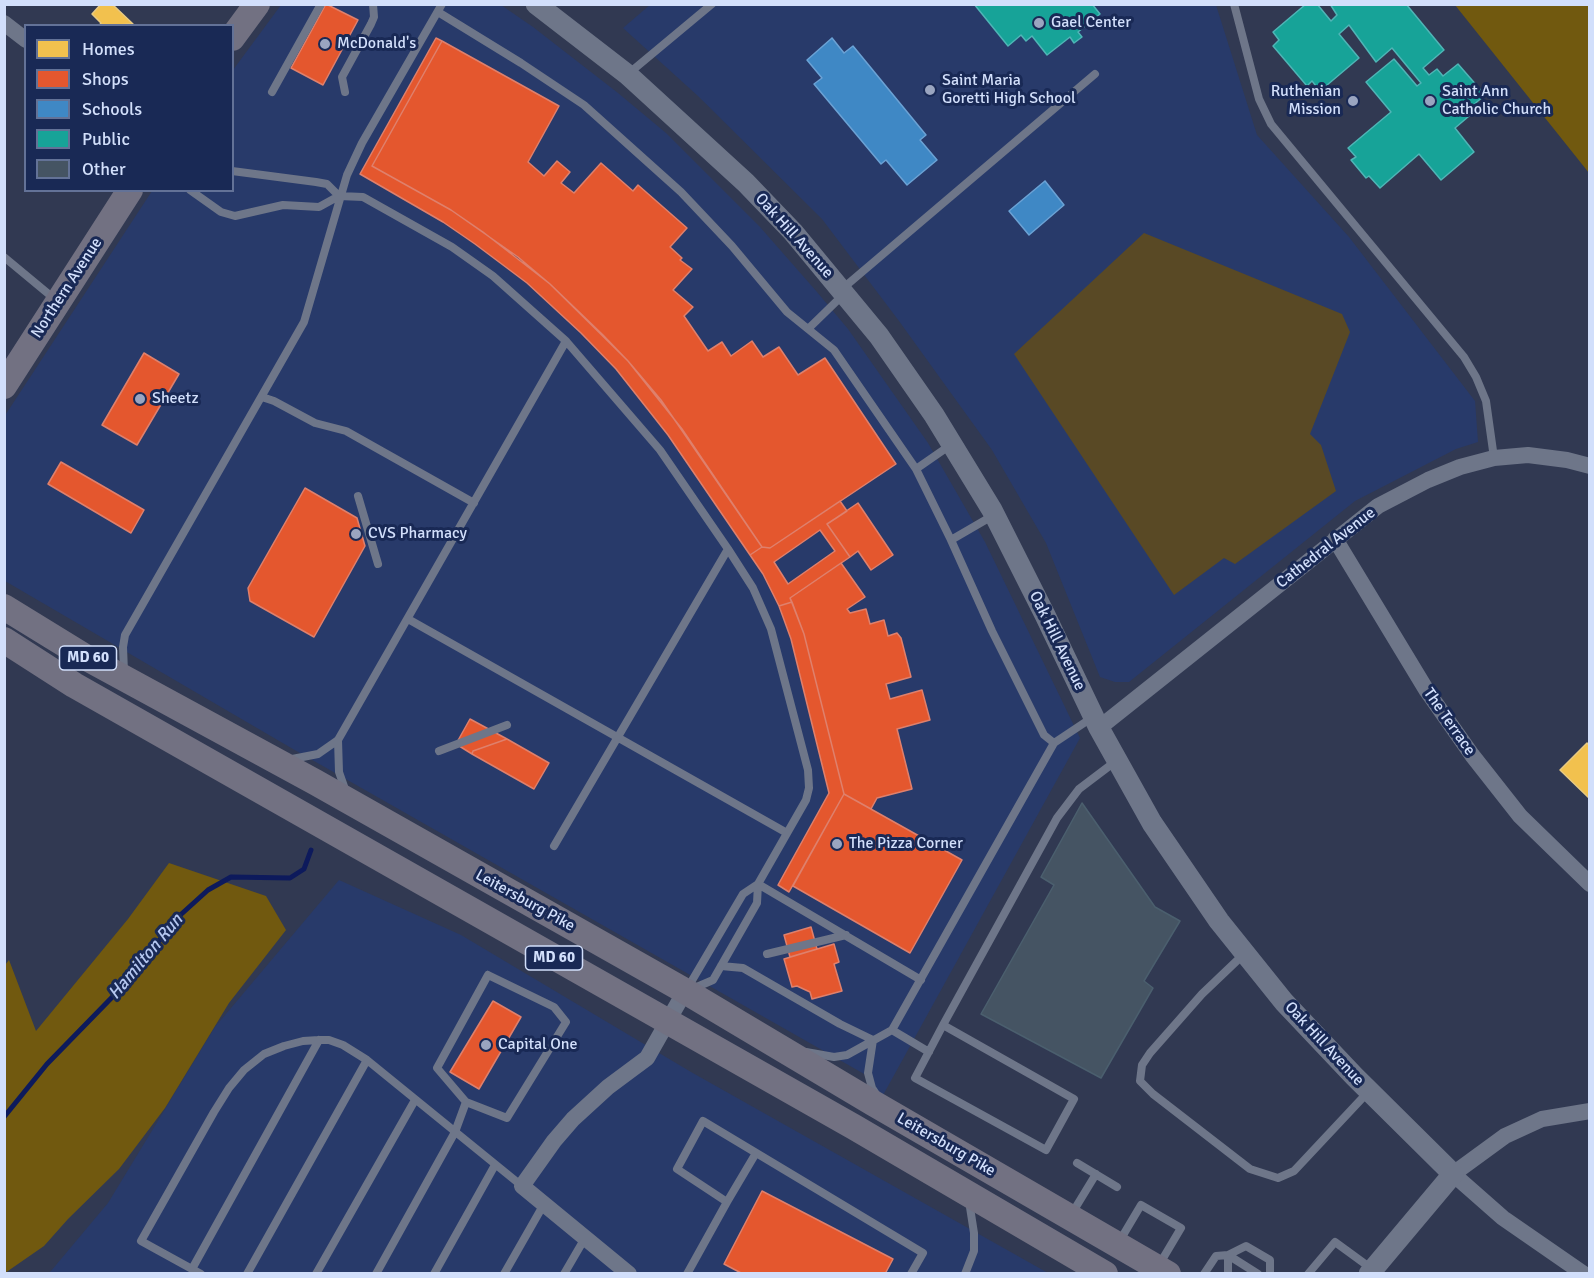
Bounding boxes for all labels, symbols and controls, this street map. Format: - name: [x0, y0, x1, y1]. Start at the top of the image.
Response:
- place label: Gael Center: [1051, 13, 1131, 33]
- marker: Gael Center: [1032, 16, 1046, 30]
- legend: [24, 24, 234, 192]
- place label: McDonald's: [337, 34, 416, 54]
- marker: McDonald's: [318, 37, 332, 51]
- text: Homes: [82, 38, 135, 60]
- text: Shops: [82, 68, 129, 90]
- place label: Saint Maria Goretti High School: [942, 71, 1076, 109]
- place label: Ruthenian Mission: [1271, 82, 1341, 120]
- place label: Saint Ann Catholic Church: [1442, 82, 1551, 120]
- marker: Saint Maria Goretti High School: [923, 83, 937, 97]
- marker: Ruthenian Mission: [1346, 94, 1360, 108]
- marker: Saint Ann Catholic Church: [1423, 94, 1437, 108]
- text: Schools: [82, 98, 142, 120]
- text: Public: [82, 128, 130, 150]
- text: Other: [82, 158, 126, 180]
- street label: Oak Hill Avenue: [751, 189, 837, 283]
- street label: Northern Avenue: [27, 234, 107, 342]
- place label: Sheetz: [152, 389, 199, 409]
- marker: Sheetz: [133, 392, 147, 406]
- street label: Cathedral Avenue: [1273, 503, 1379, 593]
- place label: CVS Pharmacy: [368, 524, 467, 544]
- marker: CVS Pharmacy: [349, 527, 363, 541]
- street label: Oak Hill Avenue: [1025, 588, 1089, 694]
- road number: MD 60: [60, 646, 116, 670]
- street label: The Terrace: [1419, 685, 1479, 759]
- place label: The Pizza Corner: [849, 834, 963, 854]
- marker: The Pizza Corner: [830, 837, 844, 851]
- street label: Leitersburg Pike: [472, 866, 578, 936]
- water label: Hamilton Run: [104, 910, 188, 1004]
- road number: MD 60: [526, 946, 582, 970]
- street label: Oak Hill Avenue: [1280, 998, 1368, 1090]
- place label: Capital One: [498, 1035, 578, 1055]
- marker: Capital One: [479, 1038, 493, 1052]
- street label: Leitersburg Pike: [893, 1109, 999, 1181]

